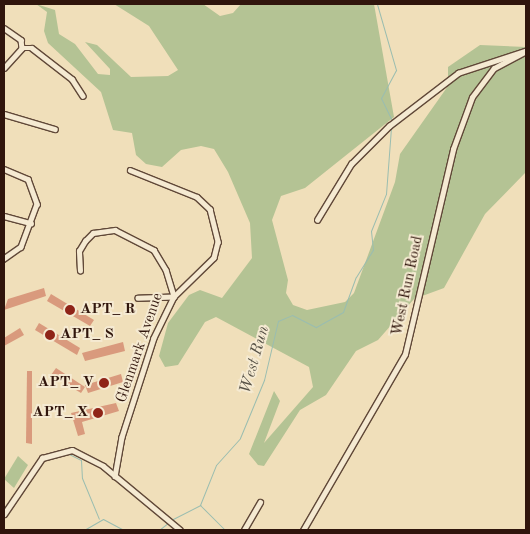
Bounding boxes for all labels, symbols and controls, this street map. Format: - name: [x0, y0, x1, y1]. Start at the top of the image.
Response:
- street label: West Run Road: [389, 234, 427, 338]
- street label: Glenmark Avenue: [113, 291, 167, 405]
- place label: APT_ R: [80, 301, 136, 319]
- marker: APT_ R: [64, 304, 76, 316]
- water label: West Run: [236, 324, 274, 396]
- place label: APT_ S: [60, 326, 114, 344]
- marker: APT_ S: [44, 329, 56, 341]
- place label: APT_ V: [38, 374, 94, 392]
- marker: APT_ V: [98, 377, 110, 389]
- place label: APT_ X: [32, 404, 88, 422]
- marker: APT_ X: [92, 407, 104, 419]

